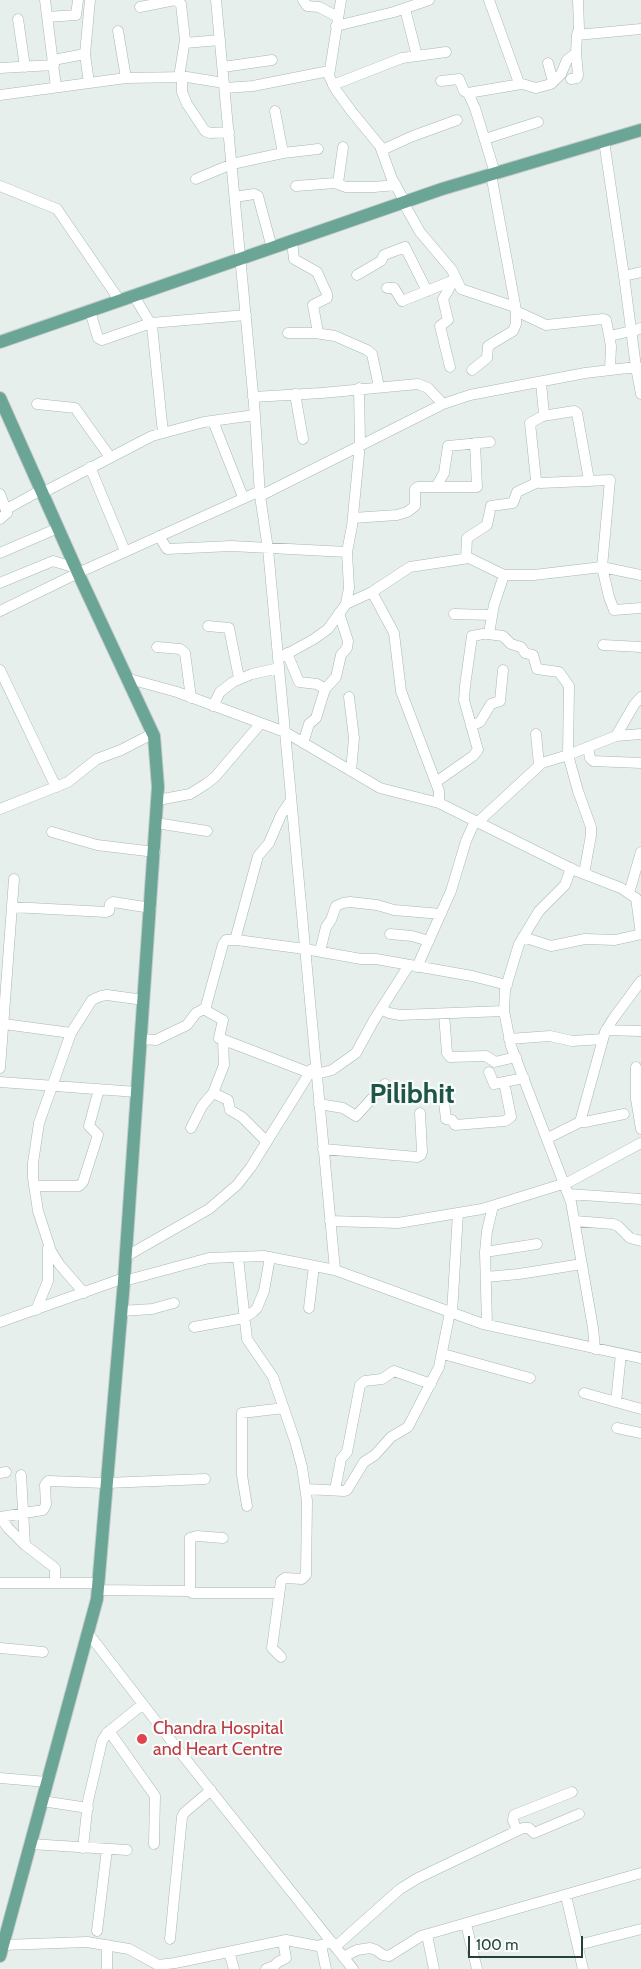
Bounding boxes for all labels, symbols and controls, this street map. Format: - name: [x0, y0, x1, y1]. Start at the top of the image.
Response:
- district label: Pilibhit: [369, 1078, 455, 1112]
- place label: Chandra Hospital and Heart Centre: [153, 1718, 283, 1760]
- marker: Chandra Hospital and Heart Centre: [135, 1732, 149, 1746]
- scale bar: [471, 1926, 586, 1958]
- text: 100 m: [476, 1936, 518, 1954]

